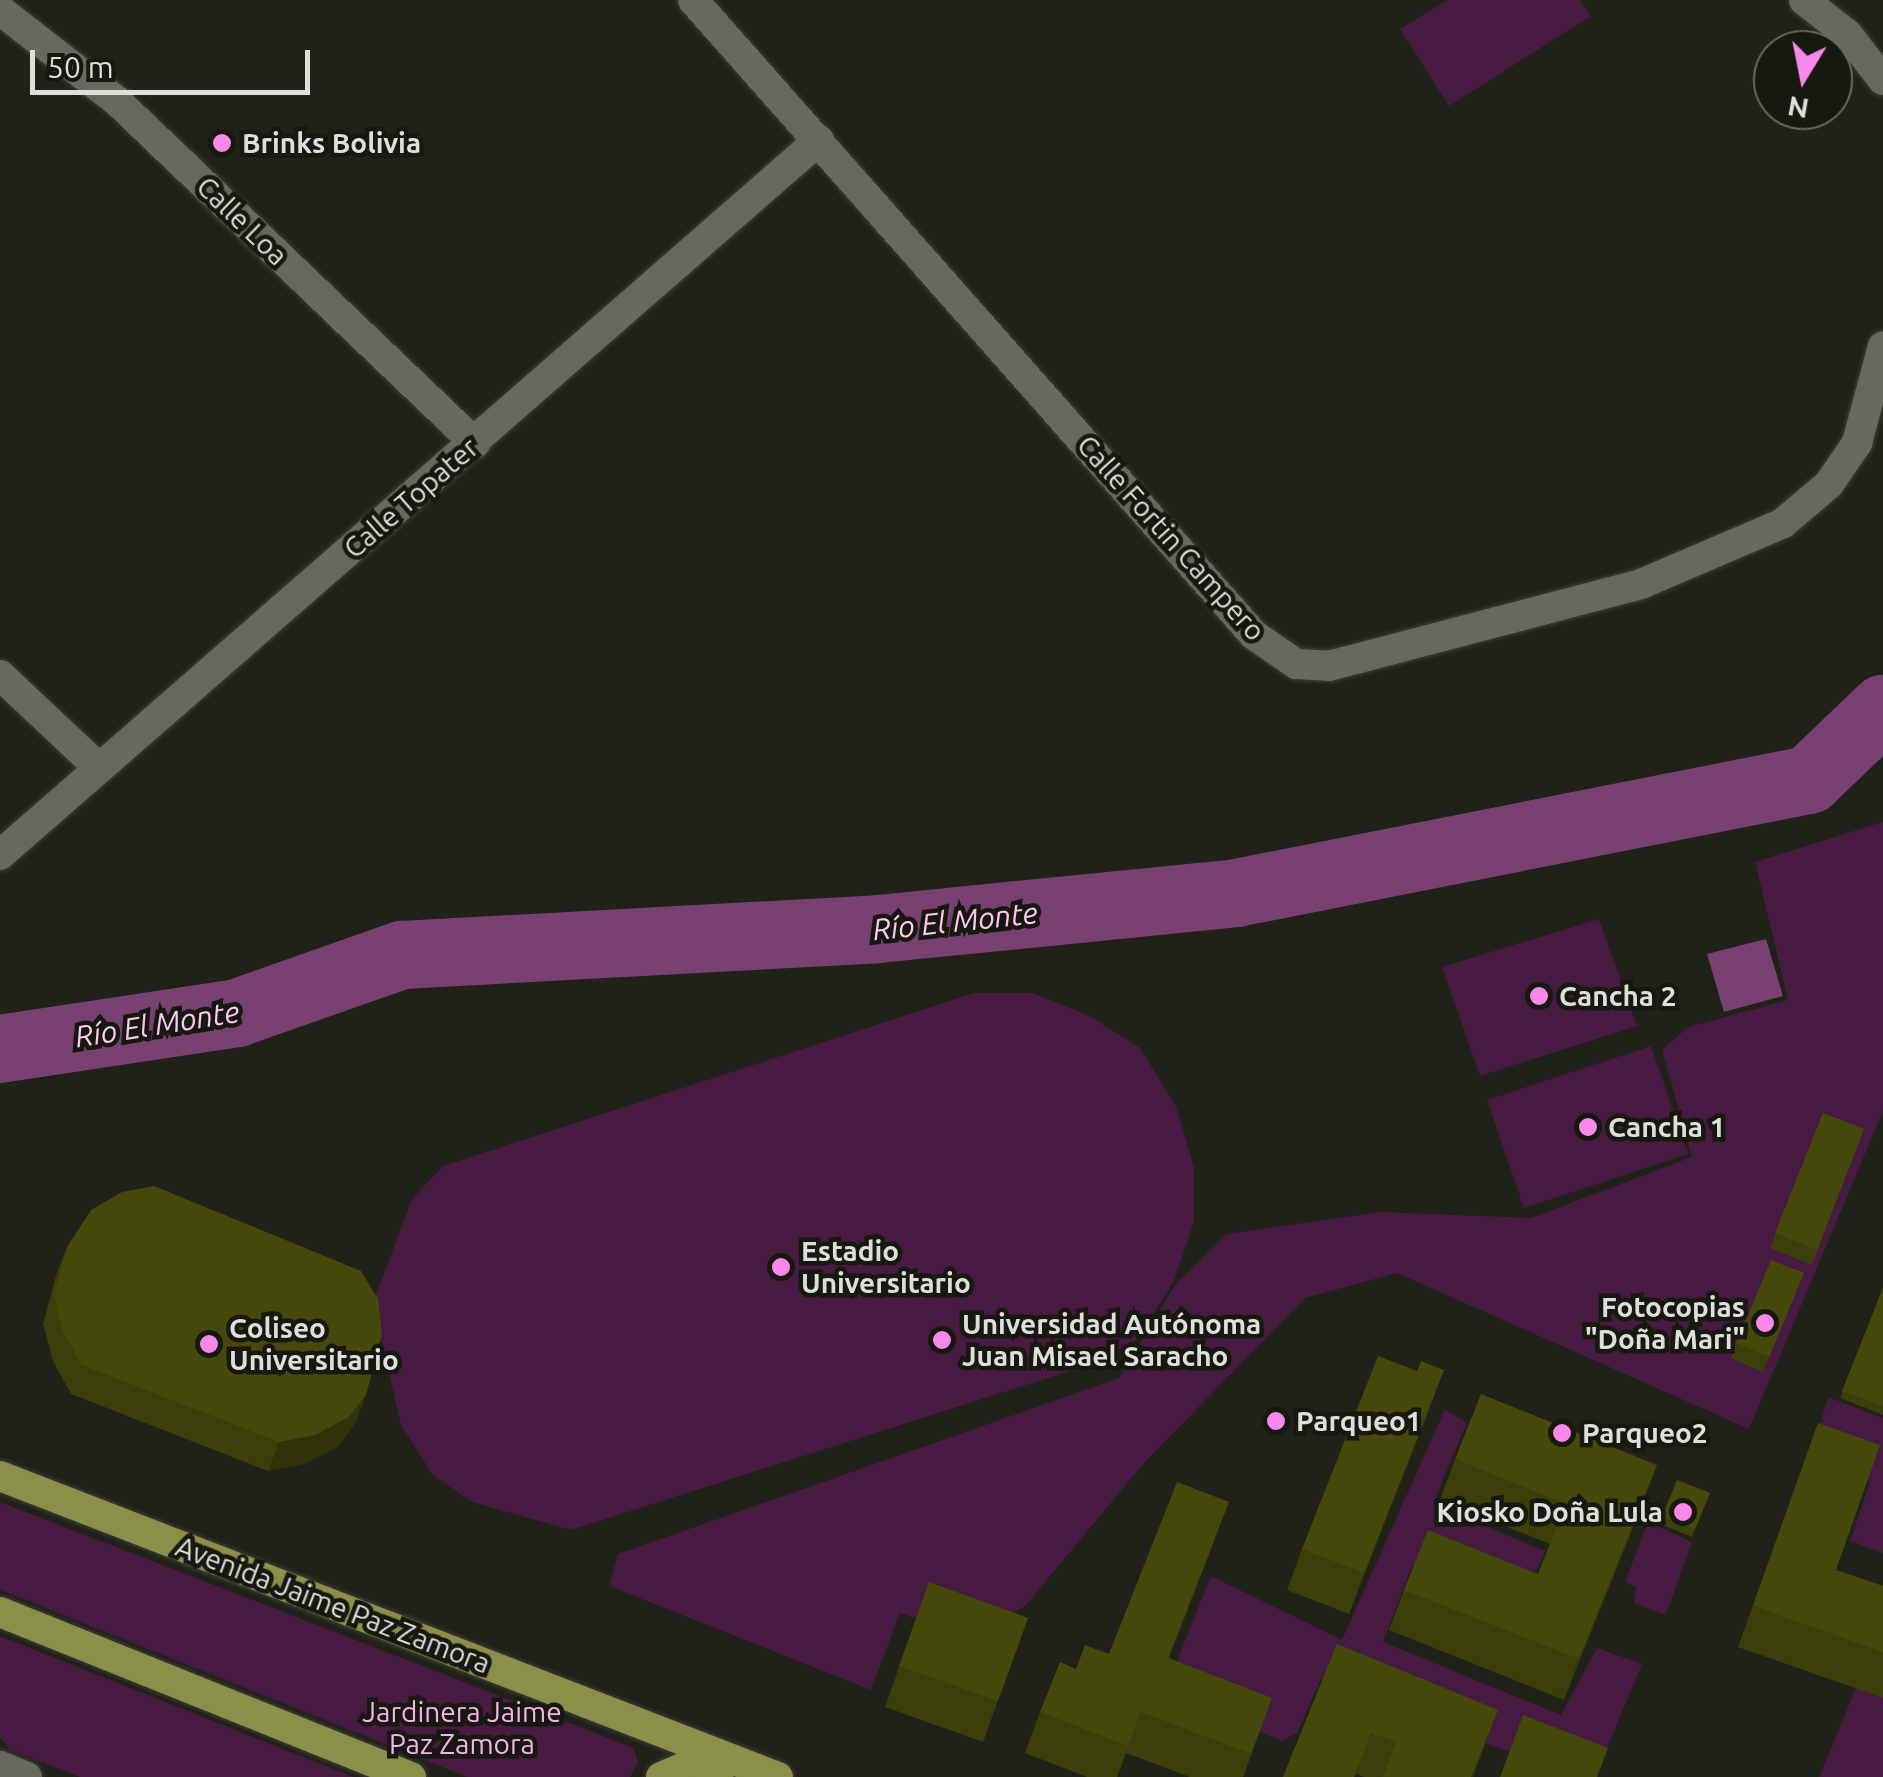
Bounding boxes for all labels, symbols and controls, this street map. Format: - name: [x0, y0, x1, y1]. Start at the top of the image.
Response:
- scale bar: [35, 30, 315, 92]
- north arrow: [1753, 30, 1853, 130]
- text: 50 m: [47, 50, 114, 84]
- text: N: [1785, 91, 1811, 125]
- place label: Brinks Bolivia: [242, 126, 421, 160]
- marker: Brinks Bolivia: [211, 132, 233, 154]
- street label: Calle Loa: [190, 170, 294, 272]
- street label: Calle Fortin Campero: [1070, 428, 1272, 648]
- street label: Calle Topater: [337, 431, 485, 565]
- water label: Río El Monte: [871, 894, 1039, 948]
- place label: Cancha 2: [1559, 979, 1676, 1013]
- marker: Cancha 2: [1528, 985, 1550, 1007]
- water label: Río El Monte: [72, 993, 242, 1055]
- place label: Cancha 1: [1608, 1110, 1725, 1144]
- marker: Cancha 1: [1577, 1116, 1599, 1138]
- place label: Estadio Universitario: [801, 1234, 971, 1300]
- marker: Estadio Universitario: [770, 1256, 792, 1278]
- place label: Fotocopias "Doña Mari": [1585, 1290, 1745, 1356]
- place label: Universidad Autónoma Juan Misael Saracho: [962, 1307, 1261, 1373]
- place label: Coliseo Universitario: [229, 1311, 399, 1377]
- marker: Fotocopias "Doña Mari": [1754, 1312, 1776, 1334]
- marker: Universidad Autónoma Juan Misael Saracho: [931, 1329, 953, 1351]
- marker: Coliseo Universitario: [198, 1333, 220, 1355]
- place label: Parqueo1: [1296, 1404, 1422, 1438]
- marker: Parqueo1: [1265, 1410, 1287, 1432]
- place label: Parqueo2: [1582, 1416, 1708, 1450]
- marker: Parqueo2: [1551, 1422, 1573, 1444]
- place label: Kiosko Doña Lula: [1437, 1495, 1663, 1529]
- marker: Kiosko Doña Lula: [1672, 1501, 1694, 1523]
- street label: Avenida Jaime Paz Zamora: [171, 1529, 495, 1681]
- park label: Jardinera Jaime Paz Zamora: [362, 1695, 562, 1761]

